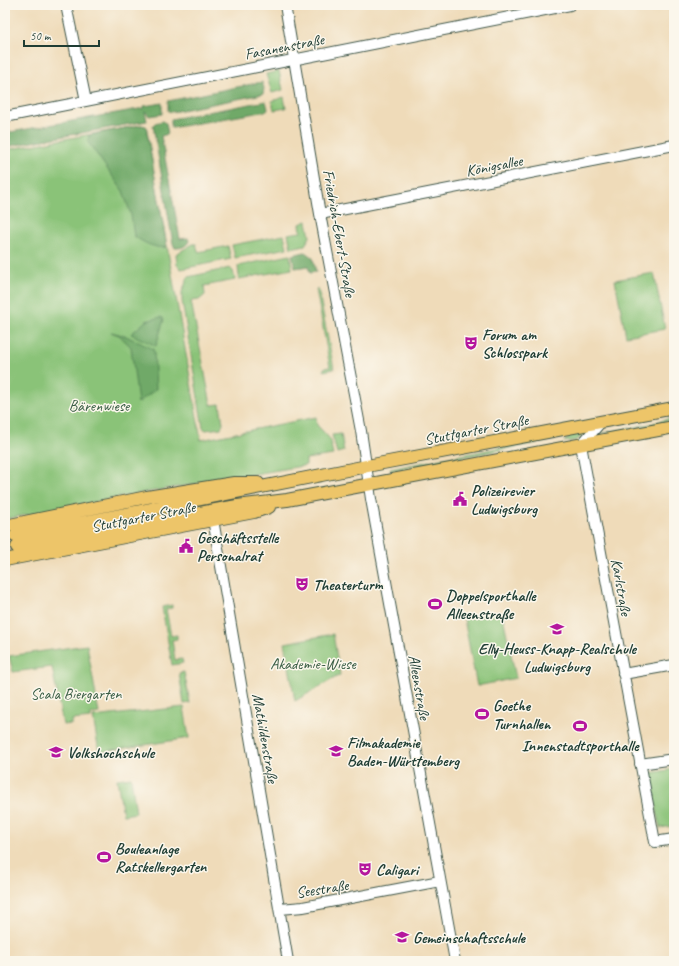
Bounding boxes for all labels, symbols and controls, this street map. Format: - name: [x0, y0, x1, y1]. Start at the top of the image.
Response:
- scale bar: [24, 22, 99, 48]
- text: 50 m: [30, 28, 52, 44]
- street label: Fasanenstraße: [243, 29, 327, 64]
- street label: Königsallee: [464, 150, 526, 181]
- street label: Friedrich-Ebert-Straße: [318, 168, 360, 300]
- place label: Forum am Schlosspark: [482, 325, 549, 363]
- theatre icon: Forum am Schlosspark: [463, 335, 479, 351]
- park label: Bärenwiese: [69, 396, 131, 416]
- street label: Stuttgarter Straße: [423, 410, 532, 450]
- place label: Polizeirevier Ludwigsburg: [471, 481, 538, 519]
- public building icon: Polizeirevier Ludwigsburg: [452, 491, 468, 507]
- street label: Stuttgarter Straße: [90, 497, 199, 537]
- place label: Geschäftsstelle Personalrat: [197, 528, 280, 566]
- public building icon: Geschäftsstelle Personalrat: [178, 538, 194, 554]
- street label: Karlstraße: [606, 557, 636, 619]
- place label: Theaterturm: [313, 575, 383, 595]
- theatre icon: Theaterturm: [294, 576, 310, 592]
- place label: Doppelsporthalle Alleenstraße: [446, 586, 537, 624]
- sports icon: Doppelsporthalle Alleenstraße: [427, 596, 443, 612]
- school or university icon: Elly-Heuss-Knapp-Realschule Ludwigsburg: [549, 621, 565, 637]
- place label: Elly-Heuss-Knapp-Realschule Ludwigsburg: [478, 639, 638, 677]
- street label: Alleenstraße: [403, 653, 435, 723]
- park label: Akademie-Wiese: [270, 654, 358, 674]
- park label: Scala Biergarten: [31, 684, 122, 704]
- street label: Mathildenstraße: [247, 692, 283, 786]
- place label: Goethe Turnhallen: [493, 696, 552, 734]
- sports icon: Goethe Turnhallen: [474, 706, 490, 722]
- sports icon: Innenstadtsporthalle: [572, 718, 588, 734]
- place label: Filmakademie Baden-Württemberg: [347, 733, 460, 771]
- place label: Innenstadtsporthalle: [521, 736, 640, 756]
- place label: Volkshochschule: [67, 743, 156, 763]
- school or university icon: Filmakademie Baden-Württemberg: [328, 743, 344, 759]
- school or university icon: Volkshochschule: [48, 744, 64, 760]
- place label: Bouleanlage Ratskellergarten: [115, 839, 207, 877]
- sports icon: Bouleanlage Ratskellergarten: [96, 849, 112, 865]
- place label: Caligari: [376, 860, 420, 880]
- theatre icon: Caligari: [357, 861, 373, 877]
- street label: Seestraße: [295, 875, 351, 903]
- place label: Gemeinschaftsschule: [413, 928, 527, 948]
- school or university icon: Gemeinschaftsschule: [394, 929, 410, 945]

